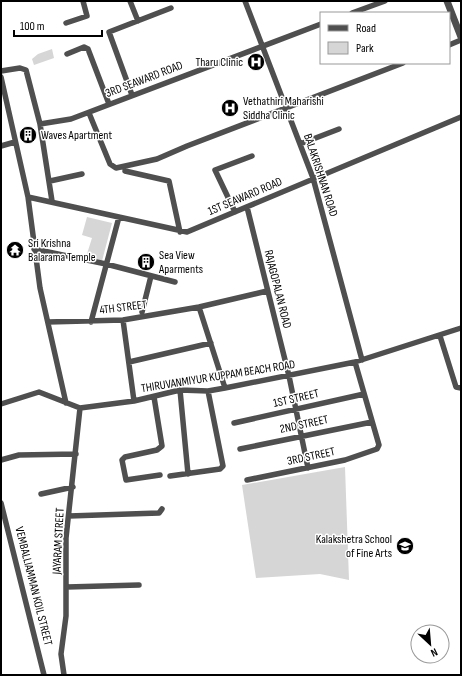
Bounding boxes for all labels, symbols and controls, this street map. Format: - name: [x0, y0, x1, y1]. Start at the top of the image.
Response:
- scale bar: [14, 12, 102, 38]
- legend: [320, 12, 450, 64]
- text: 100 m: [20, 19, 45, 34]
- text: Road: [356, 21, 376, 36]
- text: Park: [356, 41, 374, 56]
- hospital icon: Tharu Clinic: [246, 52, 266, 72]
- place label: Tharu Clinic: [195, 55, 243, 70]
- street label: 3RD SEAWARD ROAD: [103, 58, 185, 101]
- place label: Vethathiri Maharishi Siddha Clinic: [243, 94, 324, 123]
- hospital icon: Vethathiri Maharishi Siddha Clinic: [220, 98, 240, 118]
- building icon: Waves Apartment: [18, 125, 38, 145]
- place label: Waves Apartment: [41, 128, 113, 143]
- street label: BALAKRISHNAN ROAD: [300, 132, 341, 219]
- street label: 1ST SEAWARD ROAD: [206, 174, 285, 219]
- place label: Sri Krishna Balarama Temple: [28, 236, 96, 265]
- temple icon: Sri Krishna Balarama Temple: [5, 240, 25, 260]
- place label: Sea View Aparments: [158, 248, 203, 277]
- street label: RAJAGOPALAN ROAD: [261, 248, 295, 330]
- building icon: Sea View Aparments: [136, 252, 156, 272]
- street label: 4TH STREET: [99, 297, 148, 318]
- street label: THIRUVANMIYUR KUPPAM BEACH ROAD: [140, 357, 296, 396]
- street label: 1ST STREET: [272, 386, 320, 411]
- street label: 2ND STREET: [279, 412, 330, 437]
- street label: 3RD STREET: [286, 444, 337, 469]
- street label: JAYARAM STREET: [49, 507, 68, 576]
- street label: VEMBALLIAMMAN KOIL STREET: [11, 525, 56, 647]
- place label: Kalakshetra School of Fine Arts: [316, 532, 392, 561]
- school or university icon: Kalakshetra School of Fine Arts: [395, 536, 415, 556]
- north arrow: [410, 624, 450, 664]
- text: N: [429, 645, 440, 660]

